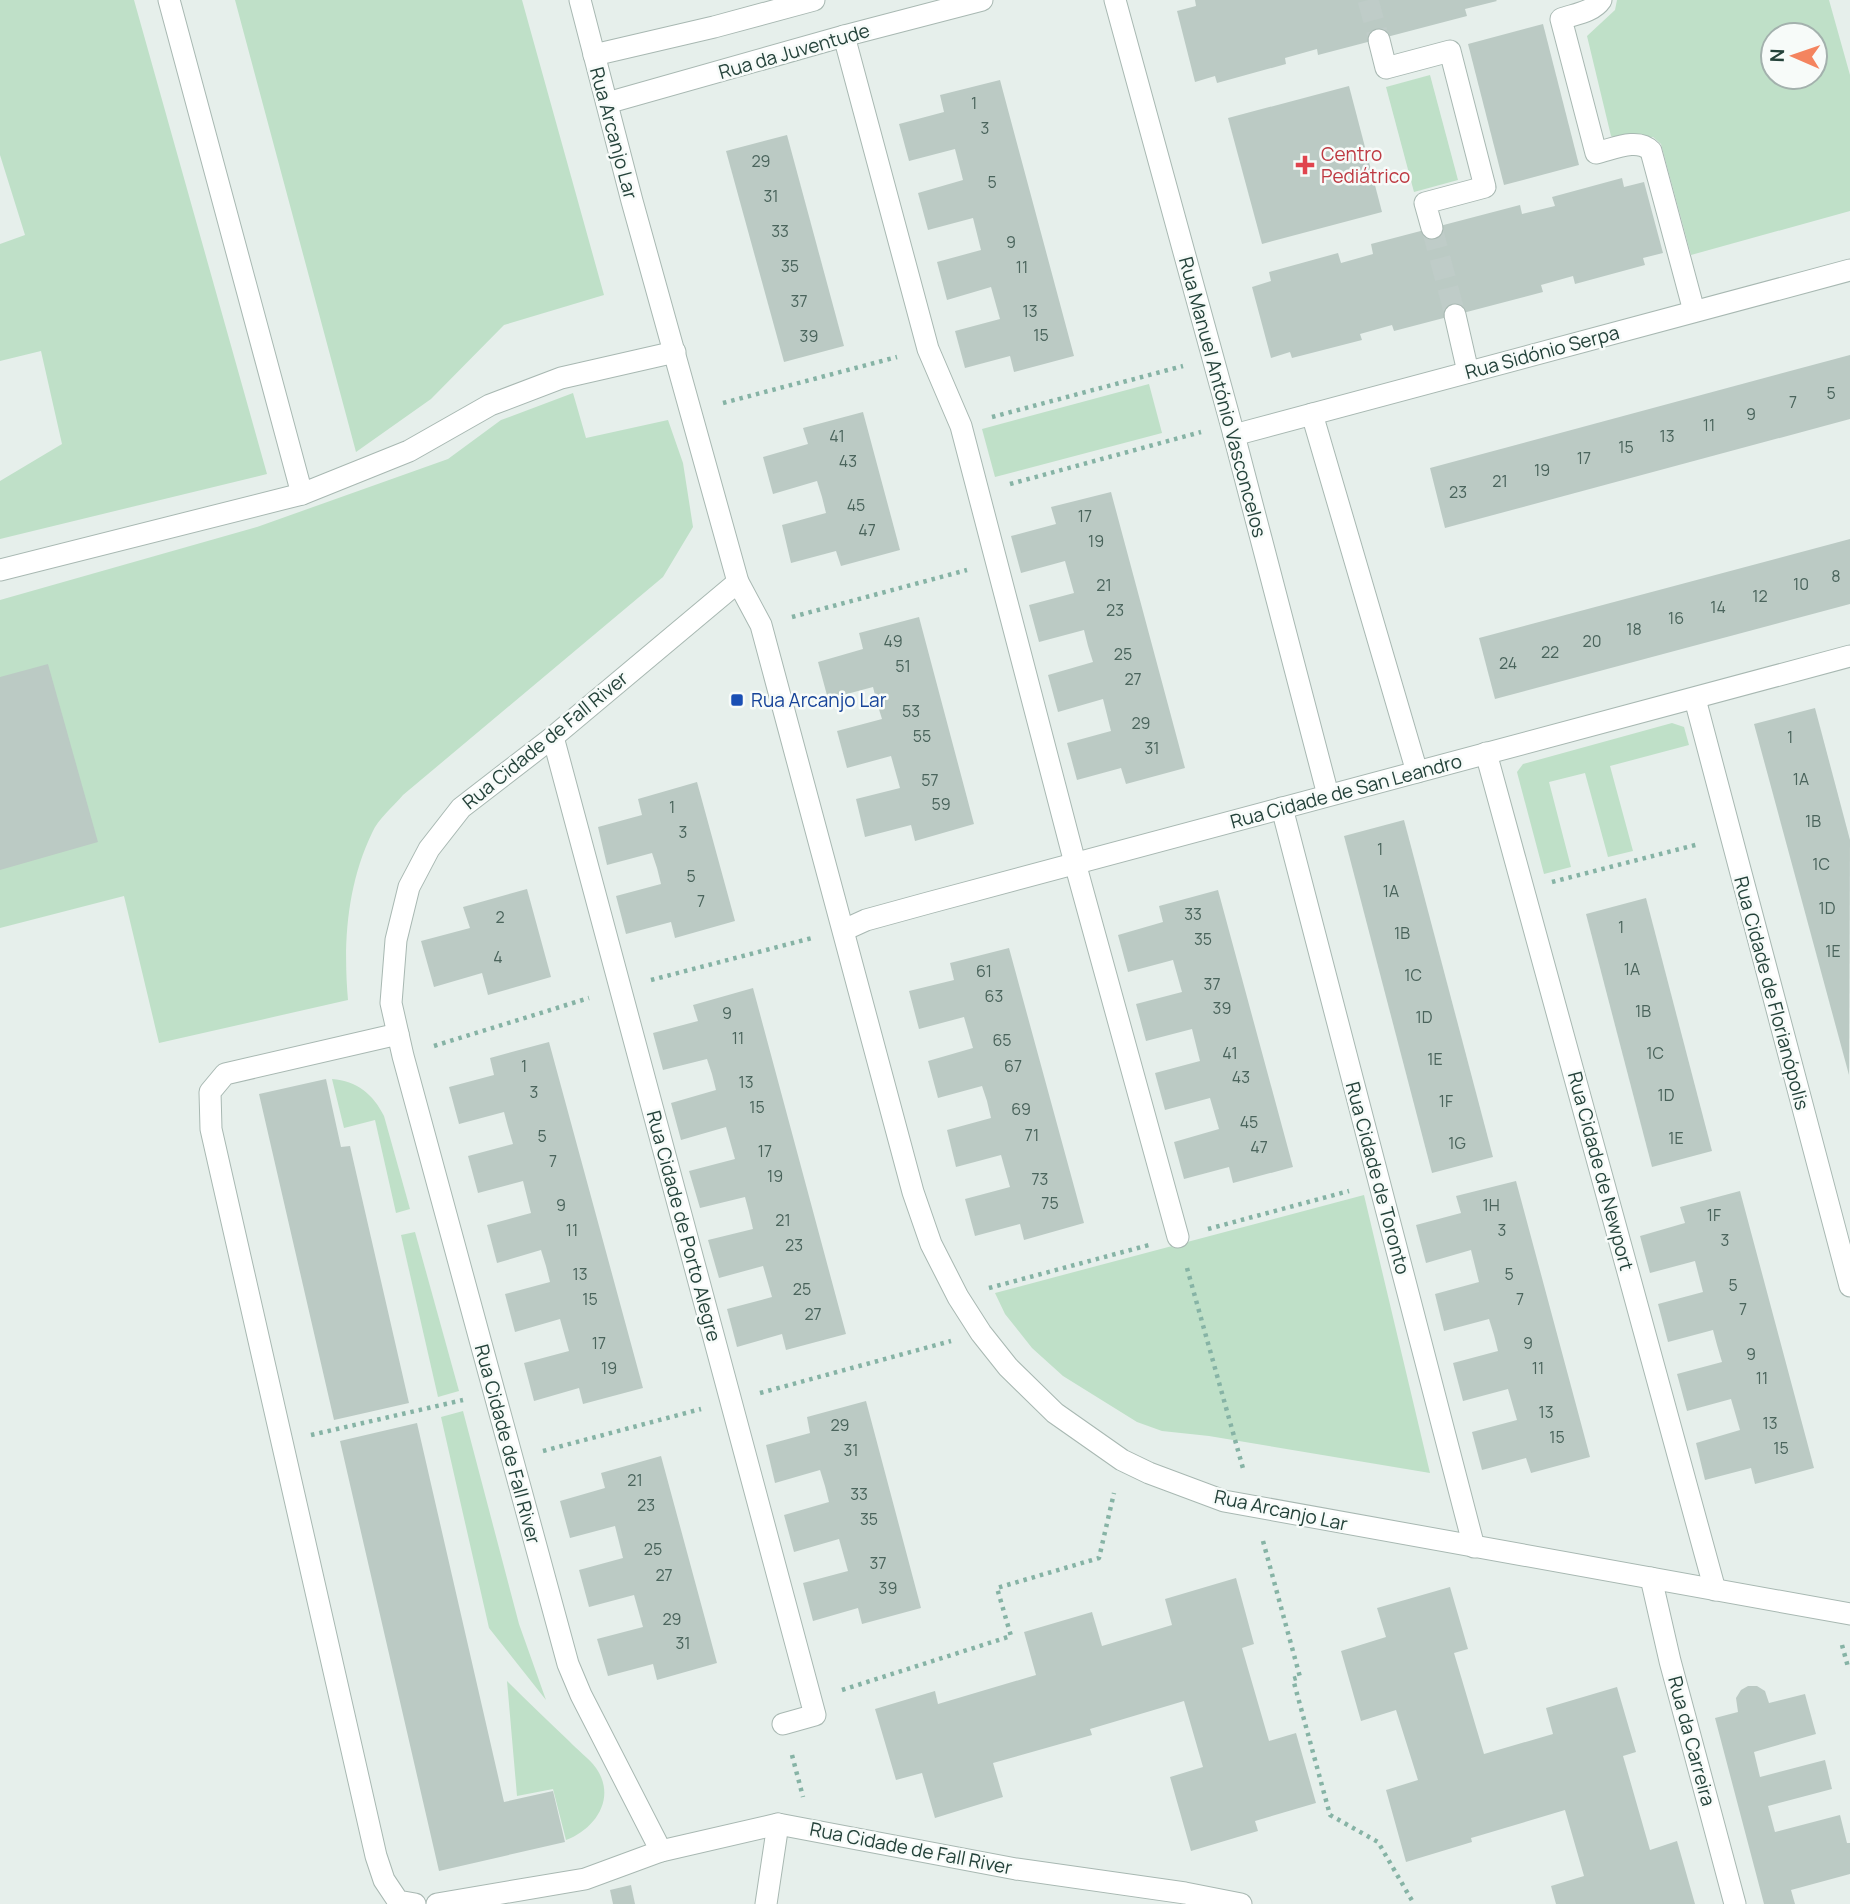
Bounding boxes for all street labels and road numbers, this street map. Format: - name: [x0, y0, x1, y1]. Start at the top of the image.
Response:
- street label: Rua da Juventude: [715, 17, 873, 85]
- street label: Rua Arcanjo Lar: [584, 64, 644, 202]
- street label: Rua Manuel António Vasconcelos: [1173, 254, 1273, 540]
- street label: Rua Sidónio Serpa: [1462, 319, 1622, 385]
- street label: Rua Cidade de Fall River: [457, 665, 633, 815]
- street label: Rua Cidade de San Leandro: [1227, 748, 1465, 834]
- street label: Rua Cidade de Florianópolis: [1728, 873, 1816, 1113]
- street label: Rua Cidade de Newport: [1562, 1069, 1640, 1273]
- street label: Rua Cidade de Toronto: [1340, 1079, 1416, 1277]
- street label: Rua Cidade de Porto Alegre: [641, 1108, 727, 1344]
- street label: Rua Cidade de Fall River: [469, 1341, 547, 1547]
- street label: Rua Arcanjo Lar: [1212, 1483, 1350, 1537]
- street label: Rua da Carreira: [1662, 1673, 1722, 1809]
- street label: Rua Cidade de Fall River: [807, 1816, 1015, 1880]

